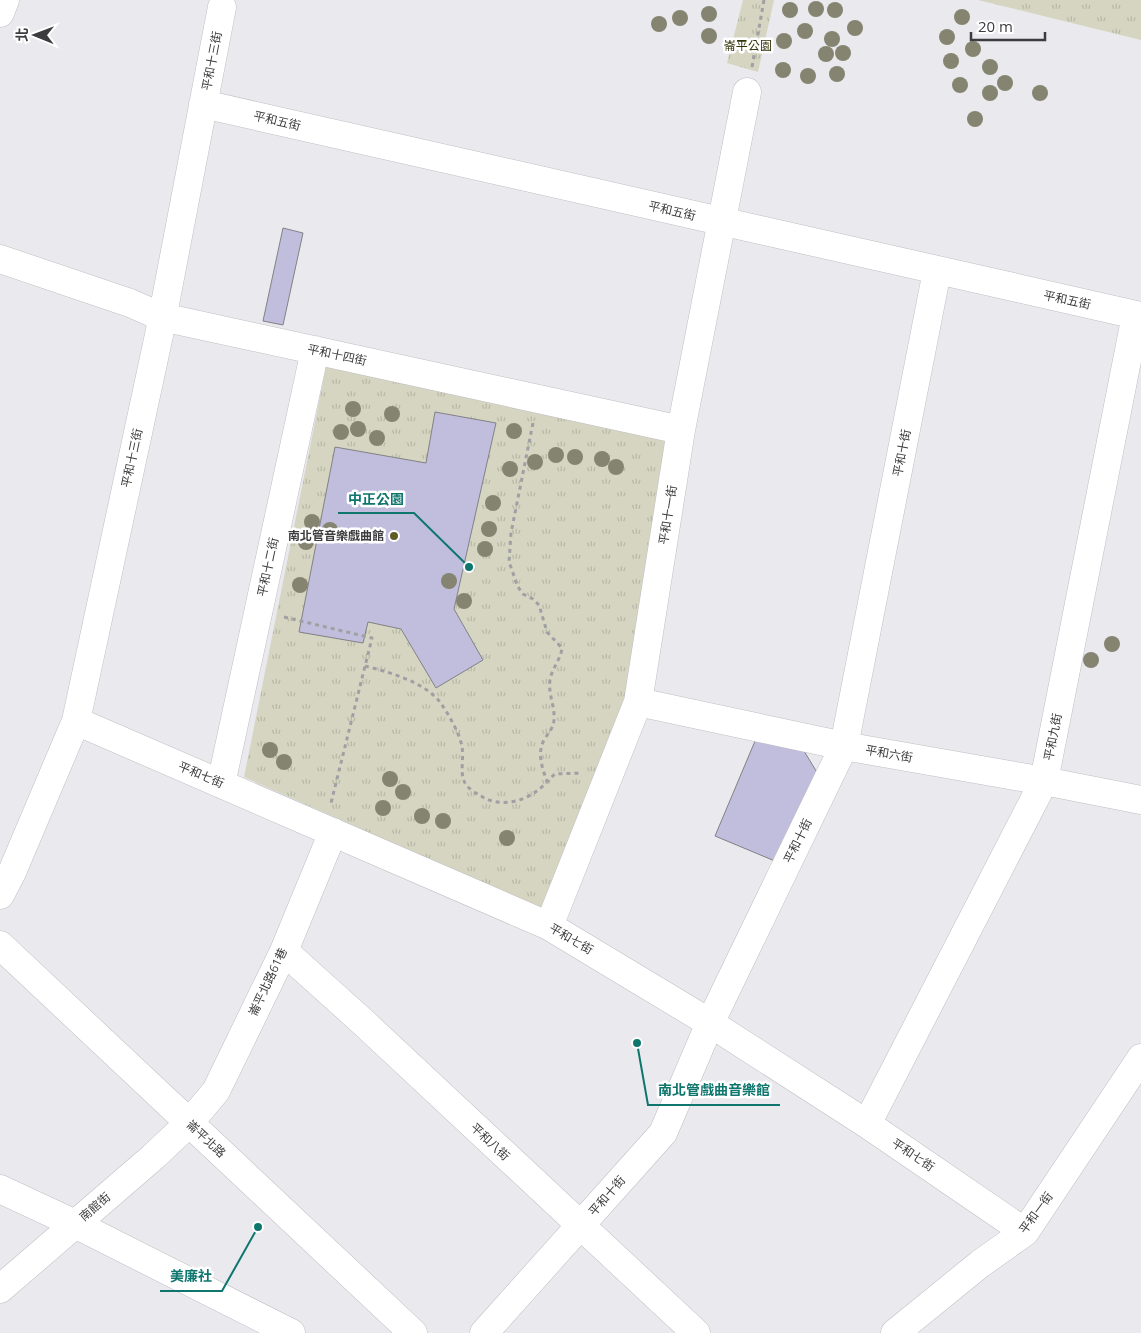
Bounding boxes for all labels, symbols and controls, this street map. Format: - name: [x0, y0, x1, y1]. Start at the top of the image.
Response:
- north arrow: [10, 10, 60, 60]
- scale bar: [971, 10, 1045, 42]
- text: 20 m: [978, 16, 1013, 36]
- text: 北: [12, 28, 31, 42]
- street label: 平和十三街: [197, 30, 226, 92]
- park label: 崙平公園: [724, 37, 772, 54]
- street label: 平和五街: [252, 107, 302, 134]
- street label: 平和五街: [647, 197, 697, 224]
- street label: 平和五街: [1042, 286, 1092, 313]
- street label: 平和十四街: [306, 340, 368, 369]
- street label: 平和十三街: [117, 427, 146, 489]
- street label: 平和十街: [889, 428, 914, 478]
- callout: 中正公園: [338, 484, 414, 513]
- street label: 平和十一街: [654, 484, 681, 546]
- text: 中正公園: [348, 489, 404, 508]
- place label: 南北管音樂戲曲館: [288, 527, 384, 544]
- marker: 南北管音樂戲曲館: [388, 530, 400, 542]
- street label: 平和十二街: [253, 536, 282, 598]
- street label: 平和九街: [1040, 712, 1065, 762]
- street label: 平和六街: [864, 741, 914, 766]
- street label: 平和七街: [176, 757, 227, 792]
- street label: 平和十街: [779, 815, 816, 866]
- street label: 平和七街: [546, 919, 596, 958]
- street label: 崙平北路61巷: [244, 945, 291, 1019]
- callout: 南北管戲曲音樂館: [648, 1076, 780, 1105]
- text: 南北管戲曲音樂館: [658, 1080, 770, 1099]
- street label: 崙平北路: [183, 1116, 230, 1161]
- street label: 平和八街: [467, 1119, 514, 1164]
- street label: 平和七街: [889, 1134, 938, 1175]
- street label: 平和十街: [584, 1172, 629, 1219]
- street label: 南館街: [76, 1188, 114, 1225]
- street label: 平和一街: [1015, 1188, 1057, 1237]
- callout: 美廉社: [160, 1262, 222, 1291]
- text: 美廉社: [170, 1266, 212, 1285]

